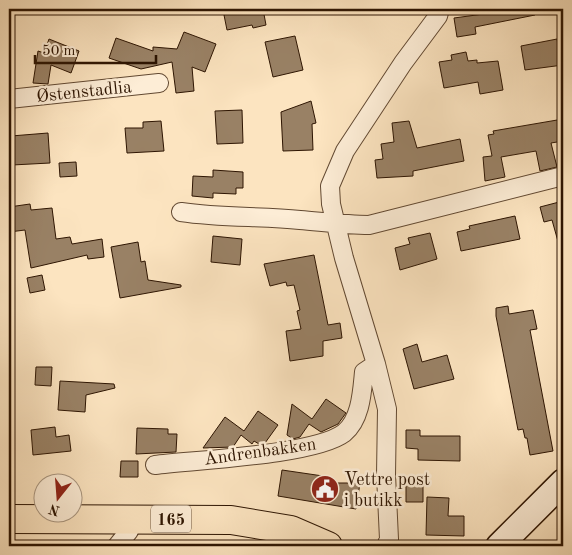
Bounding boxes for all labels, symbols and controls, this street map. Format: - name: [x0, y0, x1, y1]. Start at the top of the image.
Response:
- scale bar: [35, 32, 156, 64]
- text: 50 m: [42, 44, 76, 59]
- street label: Østenstadlia: [36, 78, 133, 106]
- street label: Andrenbakken: [203, 435, 318, 469]
- place label: Vettre post i butikk: [344, 471, 430, 510]
- north arrow: [32, 472, 82, 522]
- public building icon: Vettre post i butikk: [310, 474, 340, 504]
- text: N: [47, 501, 62, 518]
- road number: 165: [151, 506, 191, 532]

